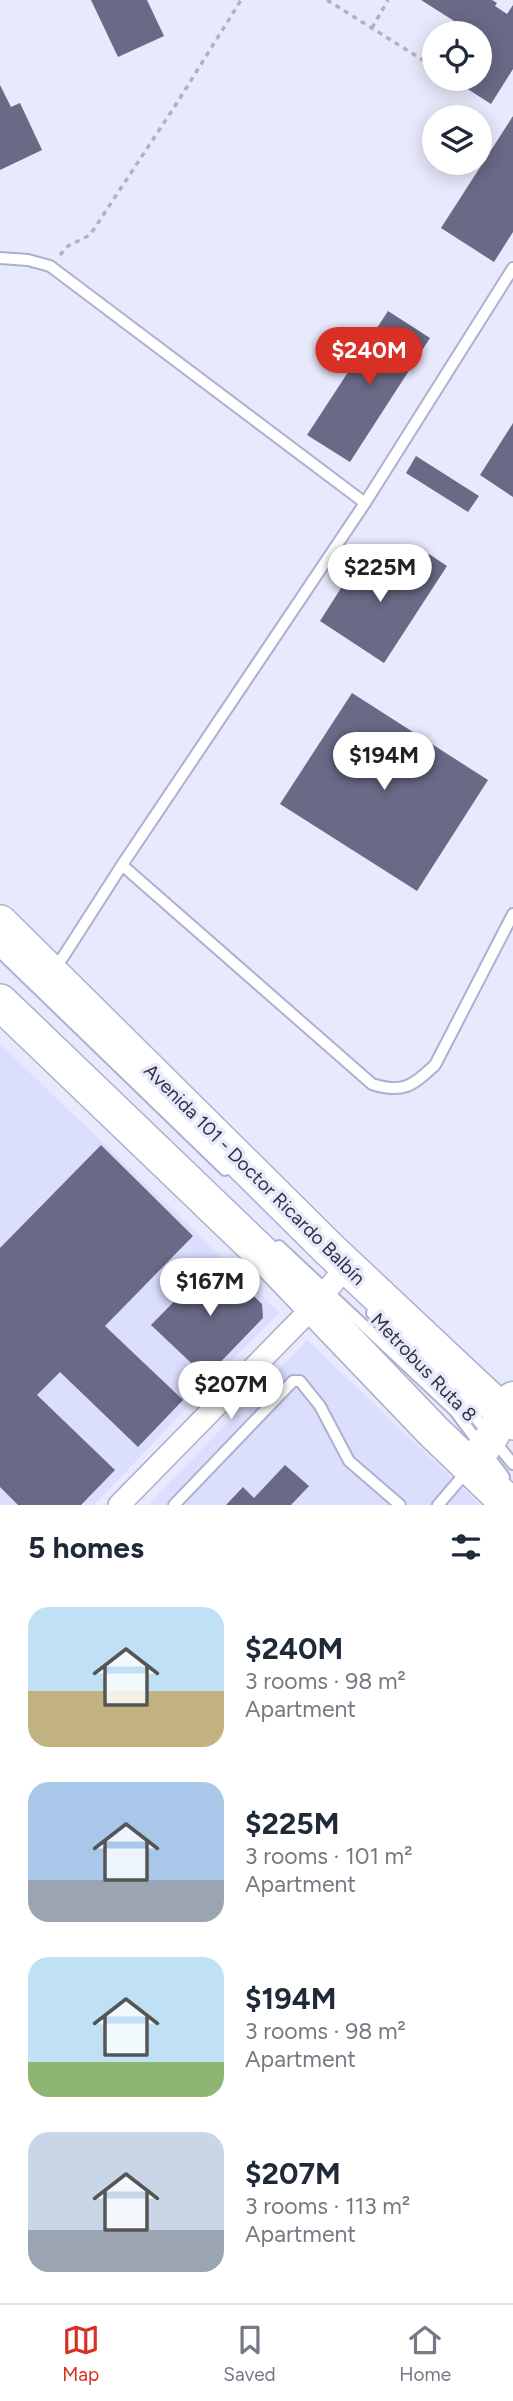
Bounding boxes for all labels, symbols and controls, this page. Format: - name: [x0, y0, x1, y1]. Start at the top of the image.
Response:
- map controls: [422, 21, 492, 175]
- button: locate: [422, 21, 492, 91]
- button: layers: [422, 105, 492, 175]
- pin: $240M: [320, 328, 418, 387]
- text: $240M: [331, 336, 407, 364]
- pin: $225M: [331, 544, 429, 604]
- text: $225M: [344, 553, 416, 581]
- pin: $194M: [335, 732, 433, 792]
- text: $194M: [349, 741, 419, 769]
- street label: Avenida 101 - Doctor Ricardo Balbín: [139, 1059, 370, 1290]
- pin: $167M: [161, 1258, 259, 1318]
- text: $167M: [176, 1267, 244, 1295]
- street label: Metrobus Ruta 8: [366, 1308, 481, 1426]
- pin: $207M: [182, 1362, 280, 1421]
- text: $207M: [194, 1370, 268, 1398]
- icon: filters: [447, 1528, 485, 1566]
- text: 5 homes: [28, 1529, 144, 1566]
- text: $240M: [245, 1630, 343, 1667]
- icon: home: [84, 1635, 168, 1719]
- text: 3 rooms · 98 m²: [245, 1667, 406, 1695]
- text: Apartment: [245, 1695, 356, 1723]
- text: $225M: [245, 1805, 340, 1842]
- icon: home: [84, 1810, 168, 1894]
- text: 3 rooms · 101 m²: [245, 1842, 412, 1870]
- text: Apartment: [245, 1870, 356, 1898]
- text: $194M: [245, 1980, 336, 2017]
- icon: home: [84, 1985, 168, 2069]
- text: 3 rooms · 98 m²: [245, 2017, 406, 2045]
- text: Apartment: [245, 2045, 356, 2073]
- text: $207M: [245, 2155, 341, 2192]
- icon: home: [84, 2160, 168, 2244]
- text: 3 rooms · 113 m²: [245, 2192, 410, 2220]
- text: Apartment: [245, 2220, 356, 2248]
- tab: Map: [62, 2321, 100, 2386]
- tab: Saved: [223, 2321, 276, 2386]
- tab: Home: [399, 2321, 451, 2386]

